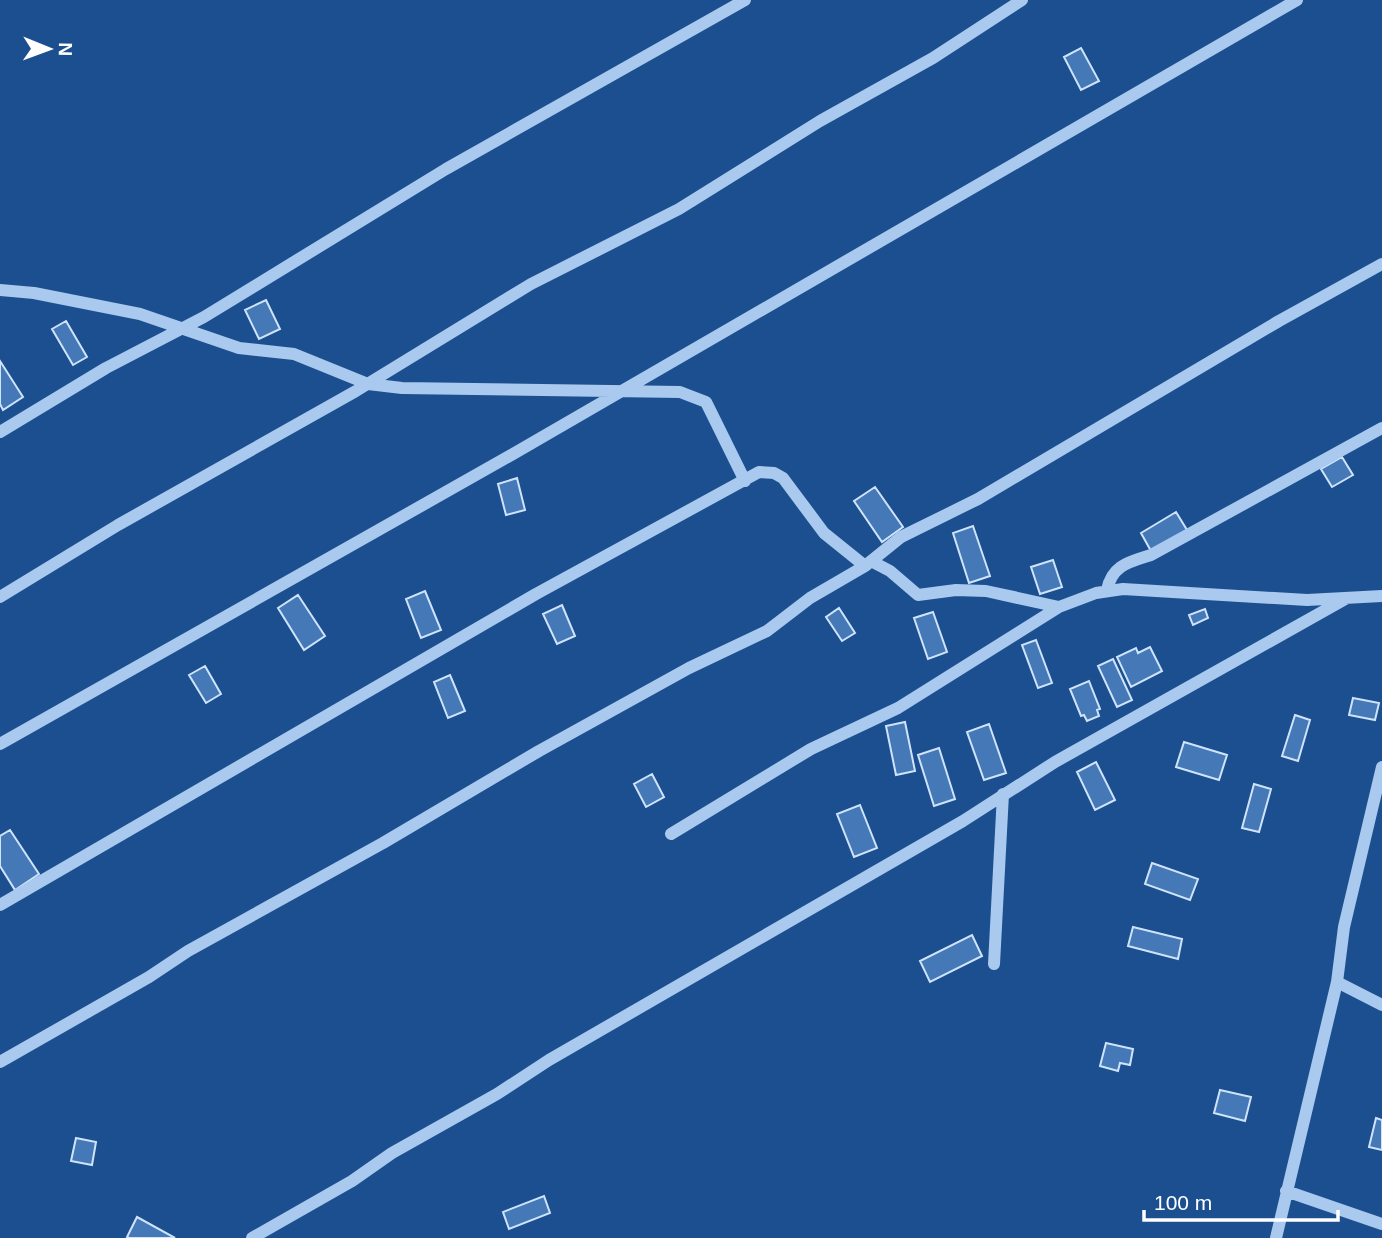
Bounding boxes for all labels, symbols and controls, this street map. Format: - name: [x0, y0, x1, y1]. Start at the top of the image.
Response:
- north arrow: [14, 14, 84, 84]
- text: N: [55, 42, 76, 56]
- scale bar: [1144, 1178, 1338, 1222]
- text: 100 m: [1154, 1191, 1212, 1214]

